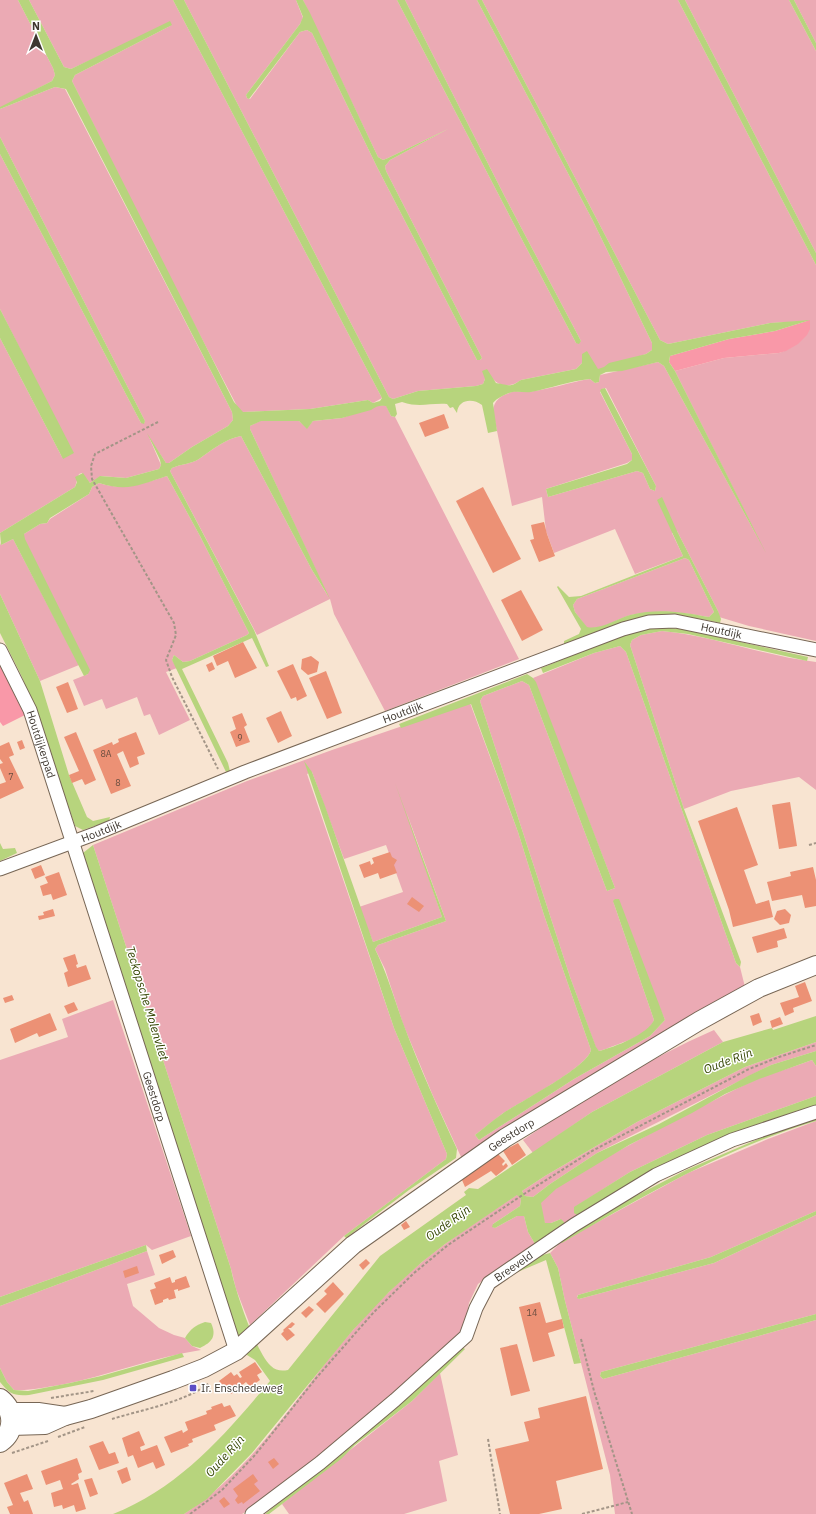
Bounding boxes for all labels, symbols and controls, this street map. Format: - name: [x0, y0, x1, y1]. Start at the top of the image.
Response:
- north arrow: [16, 16, 56, 56]
- text: N: [32, 19, 40, 33]
- street label: Houtdijk: [700, 619, 743, 642]
- street label: Houtdijk: [381, 698, 425, 726]
- street label: Houtdijkerpad: [24, 709, 58, 780]
- house number: 9: [237, 732, 243, 743]
- house number: 8A: [100, 748, 112, 759]
- house number: 7: [8, 771, 14, 782]
- house number: 8: [115, 777, 121, 788]
- street label: Houtdijk: [79, 817, 123, 845]
- water label: Teckopsche Molenvliet: [123, 944, 172, 1063]
- water label: Oude Rijn: [701, 1044, 755, 1077]
- street label: Geestdorp: [140, 1070, 169, 1123]
- street label: Geestdorp: [485, 1115, 537, 1155]
- water label: Oude Rijn: [423, 1201, 473, 1244]
- street label: Breeveld: [491, 1248, 536, 1285]
- house number: 14: [527, 1307, 537, 1318]
- place label: Ir. Enschedeweg: [201, 1381, 283, 1395]
- marker: Ir. Enschedeweg: [188, 1383, 198, 1393]
- water label: Oude Rijn: [202, 1431, 248, 1480]

